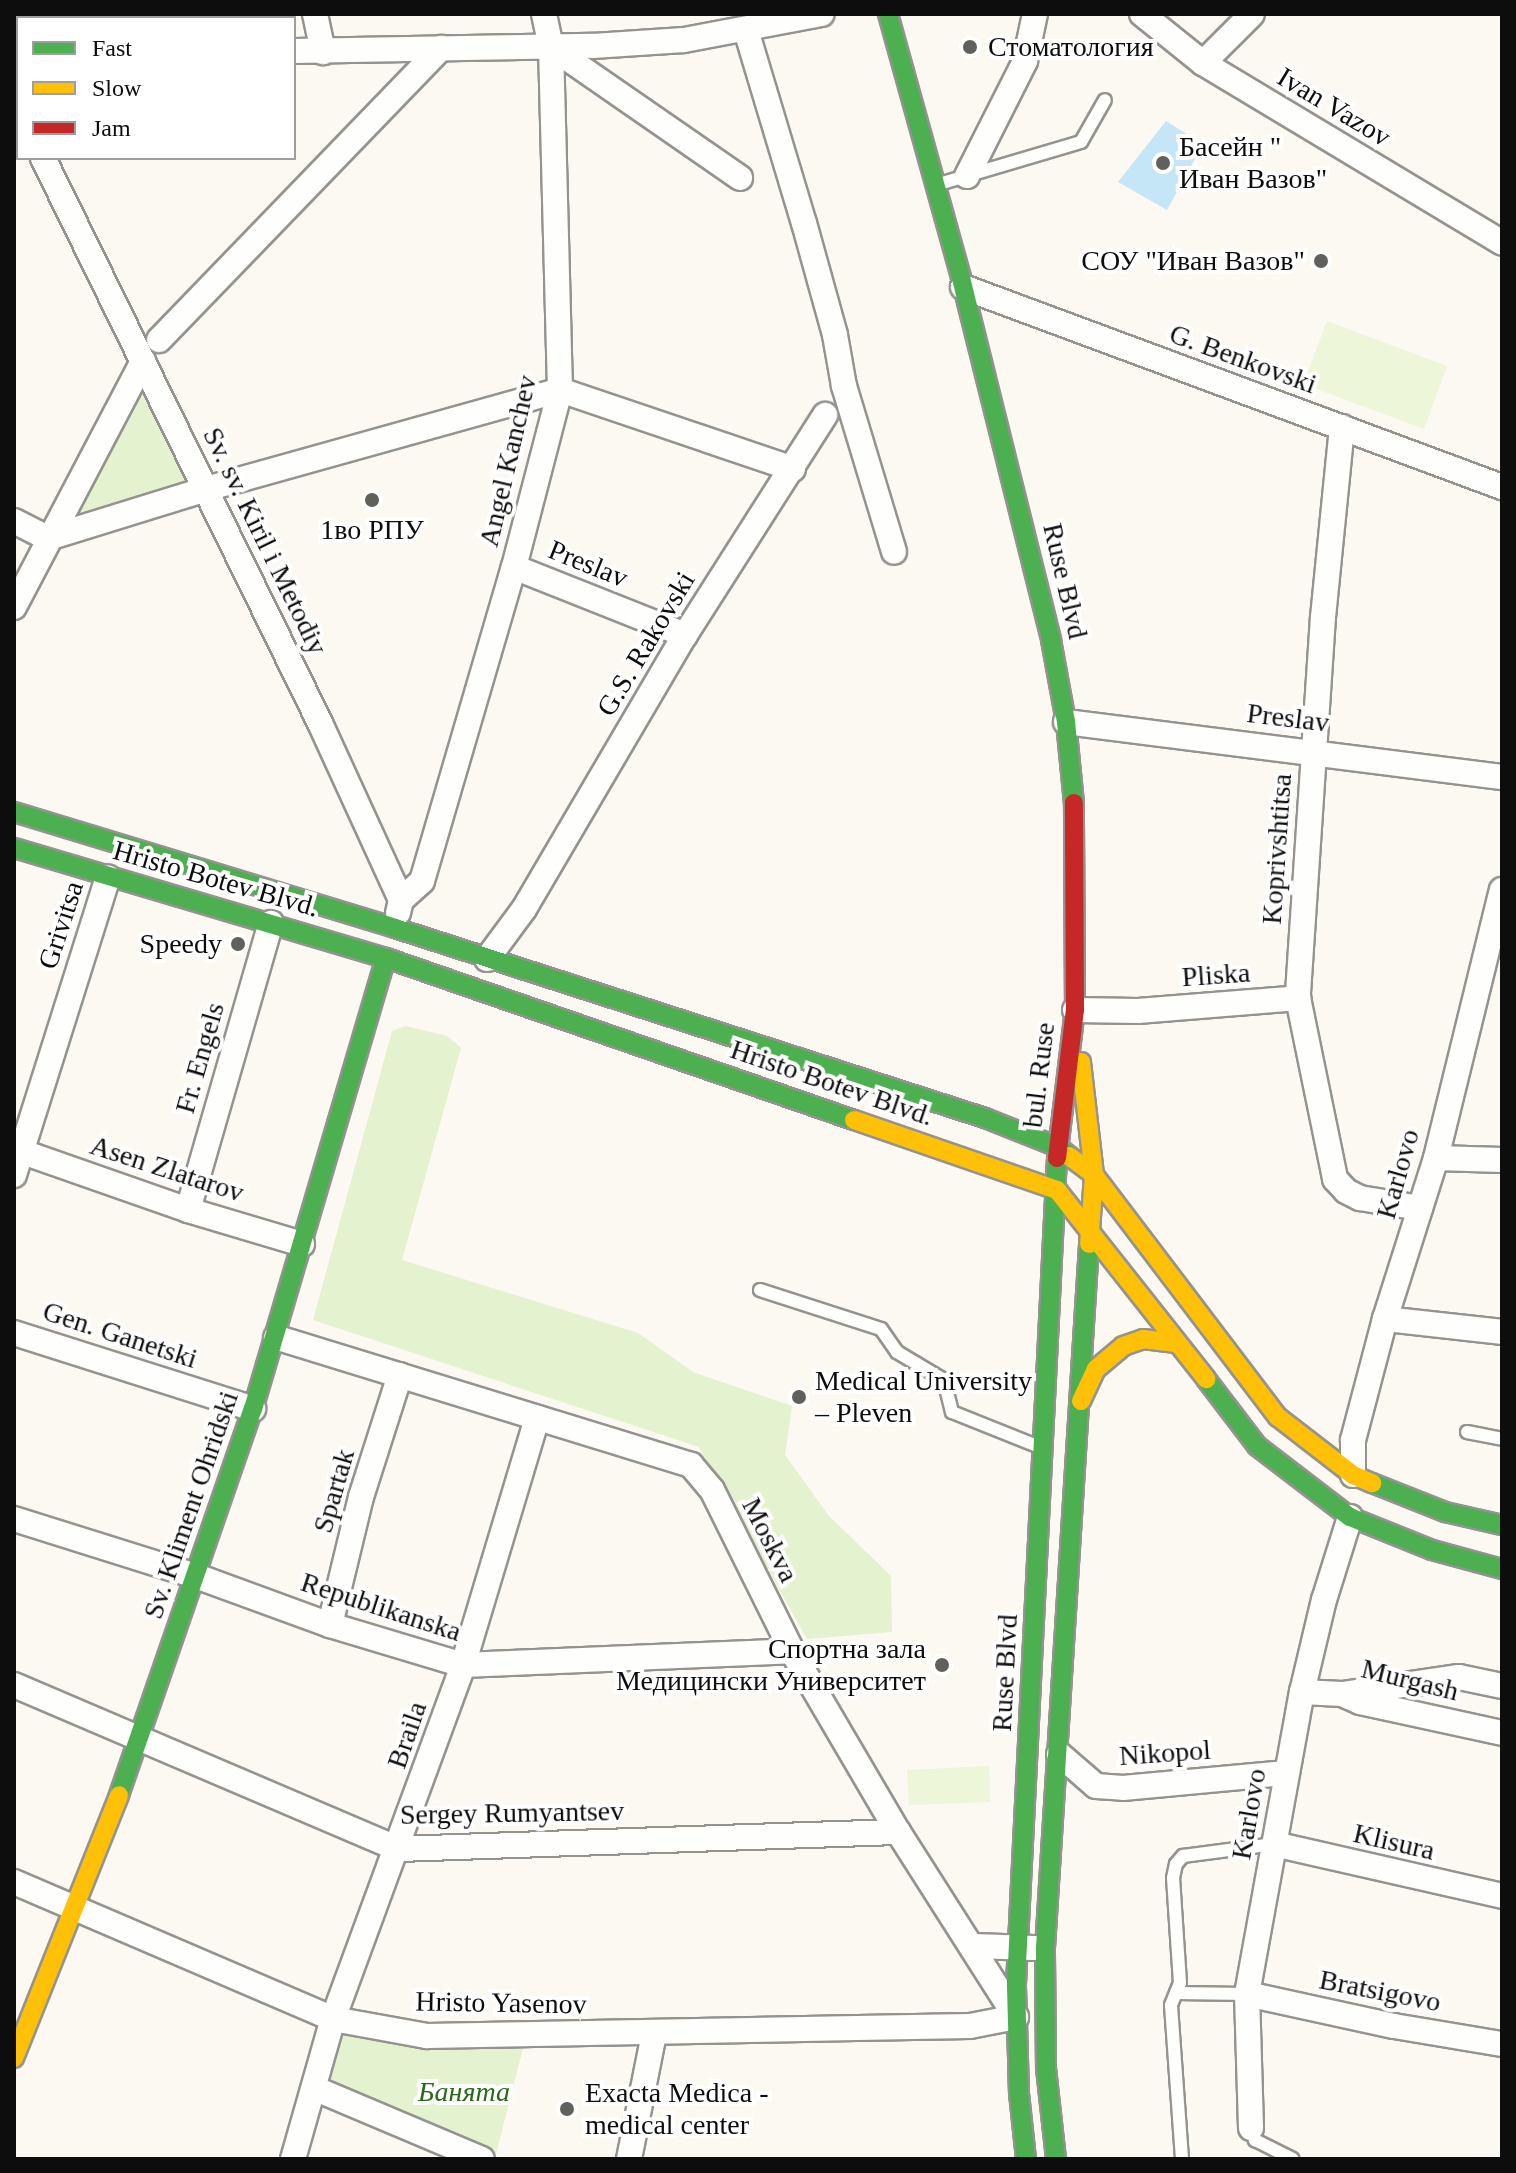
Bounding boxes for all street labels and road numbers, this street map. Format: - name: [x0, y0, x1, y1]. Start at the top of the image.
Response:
- street label: Ivan Vazov: [1271, 60, 1397, 154]
- street label: G. Benkovski: [1165, 317, 1321, 401]
- street label: Angel Kanchev: [472, 372, 544, 550]
- street label: Sv. sv. Kiril i Metodiy: [195, 422, 335, 660]
- street label: Ruse Blvd: [1035, 520, 1095, 642]
- street label: Preslav: [543, 533, 633, 595]
- street label: G.S. Rakovski: [590, 566, 702, 722]
- street label: Preslav: [1245, 696, 1331, 740]
- street label: Koprivshtitsa: [1255, 773, 1299, 925]
- street label: Hristo Botev Blvd.: [109, 834, 323, 924]
- street label: Grivitsa: [31, 877, 91, 973]
- street label: Pliska: [1181, 956, 1251, 994]
- street label: Fr. Engels: [168, 999, 232, 1117]
- street label: bul. Ruse: [1016, 1020, 1062, 1130]
- street label: Hristo Botev Blvd.: [726, 1033, 938, 1133]
- street label: Karlovo: [1369, 1125, 1427, 1223]
- street label: Asen Zlatarov: [86, 1128, 248, 1210]
- street label: Gen. Ganetski: [39, 1294, 201, 1376]
- street label: Sv. Kliment Ohridski: [136, 1387, 246, 1623]
- street label: Spartak: [306, 1445, 362, 1537]
- street label: Moskva: [735, 1492, 805, 1588]
- street label: Republikanska: [297, 1565, 465, 1649]
- street label: Ruse Blvd: [985, 1613, 1025, 1733]
- street label: Murgash: [1358, 1652, 1462, 1708]
- street label: Braila: [380, 1697, 434, 1773]
- street label: Nikopol: [1118, 1733, 1212, 1773]
- street label: Karlovo: [1224, 1766, 1274, 1862]
- street label: Sergey Rumyantsev: [400, 1794, 624, 1832]
- street label: Klisura: [1350, 1816, 1438, 1868]
- street label: Bratsigovo: [1316, 1963, 1444, 2019]
- street label: Hristo Yasenov: [415, 1985, 587, 2021]

